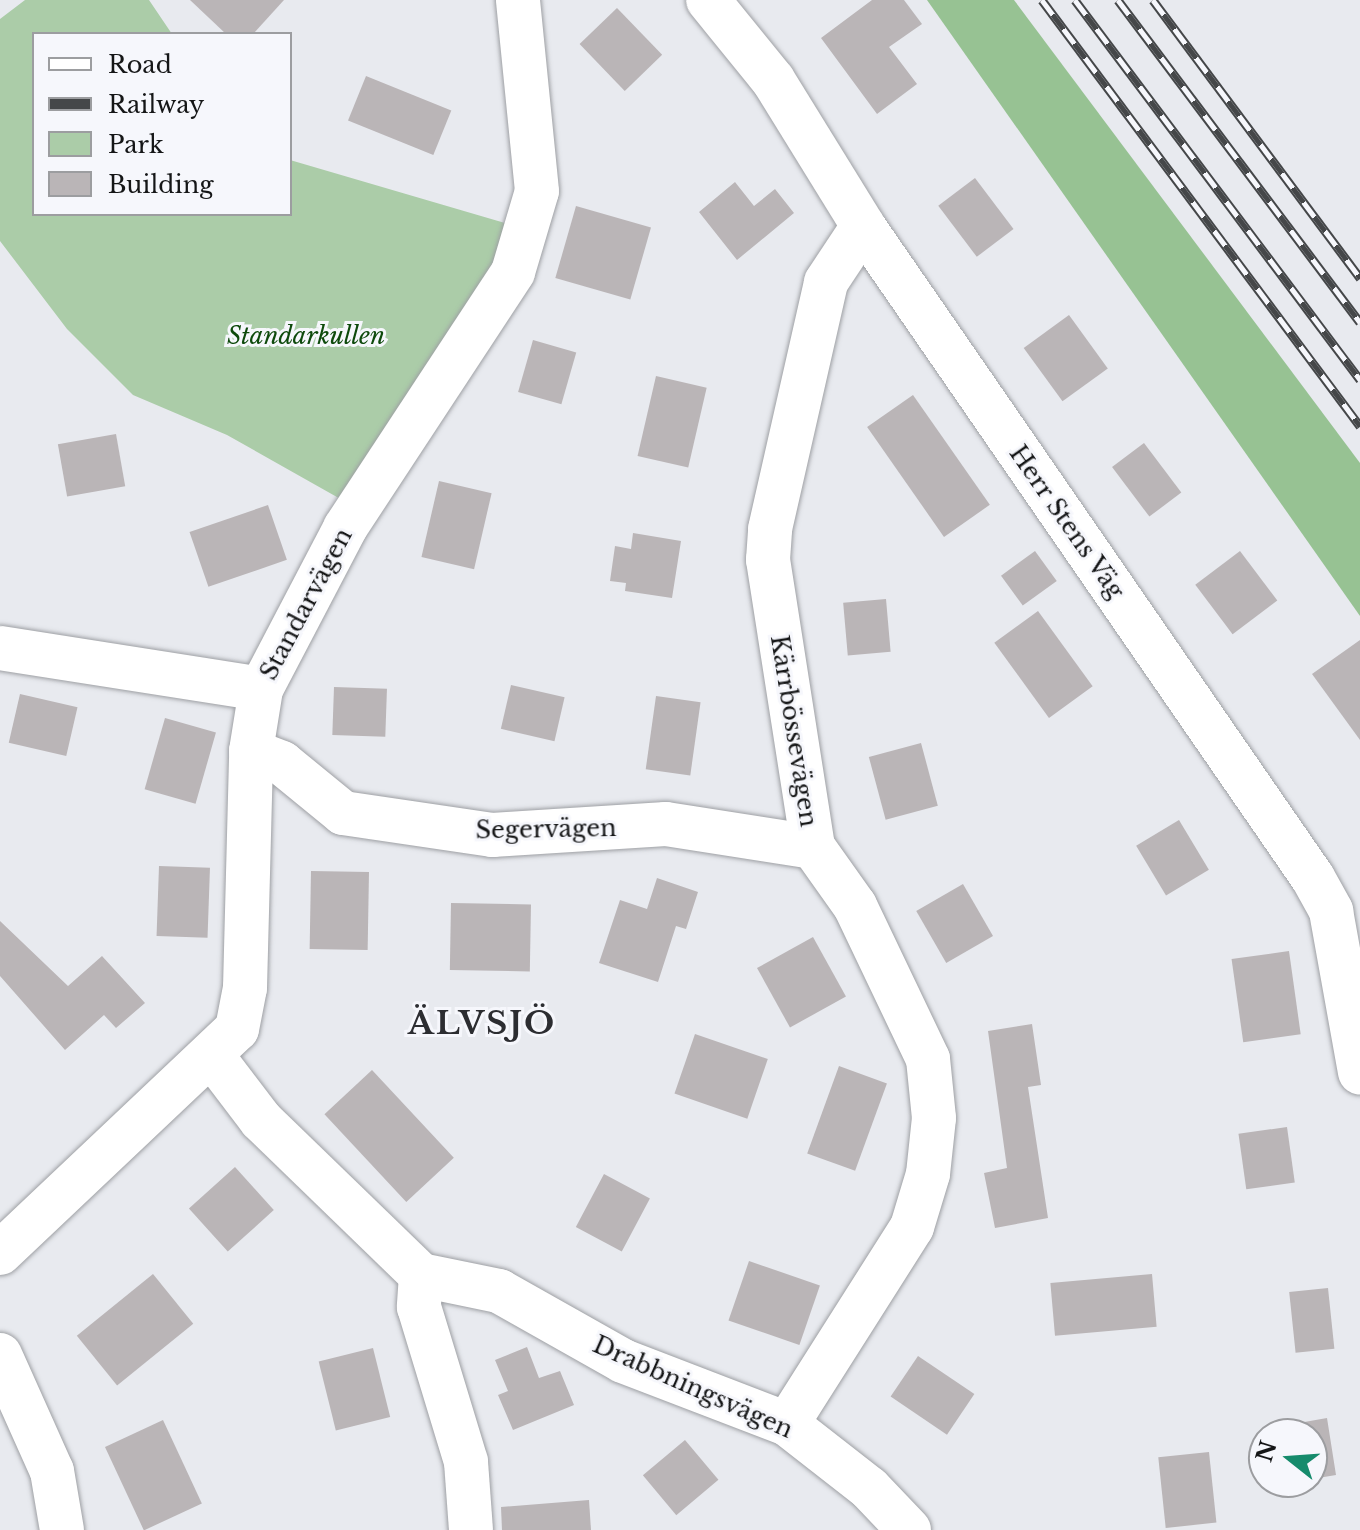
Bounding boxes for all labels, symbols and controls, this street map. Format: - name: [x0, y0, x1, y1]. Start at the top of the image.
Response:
- legend: [32, 32, 292, 216]
- text: Road: [108, 50, 172, 79]
- text: Railway: [108, 90, 204, 119]
- text: Park: [108, 130, 164, 159]
- text: Building: [108, 170, 214, 199]
- park label: Standarkullen: [227, 322, 385, 350]
- street label: Herr Stens Väg: [1003, 439, 1131, 605]
- street label: Standarvägen: [254, 523, 358, 685]
- street label: Kärrbössevägen: [765, 633, 823, 829]
- street label: Segervägen: [475, 813, 617, 845]
- district label: ÄLVSJÖ: [408, 1004, 556, 1042]
- street label: Drabbningsvägen: [589, 1330, 797, 1444]
- north arrow: [1248, 1418, 1328, 1498]
- text: N: [1251, 1438, 1282, 1465]

